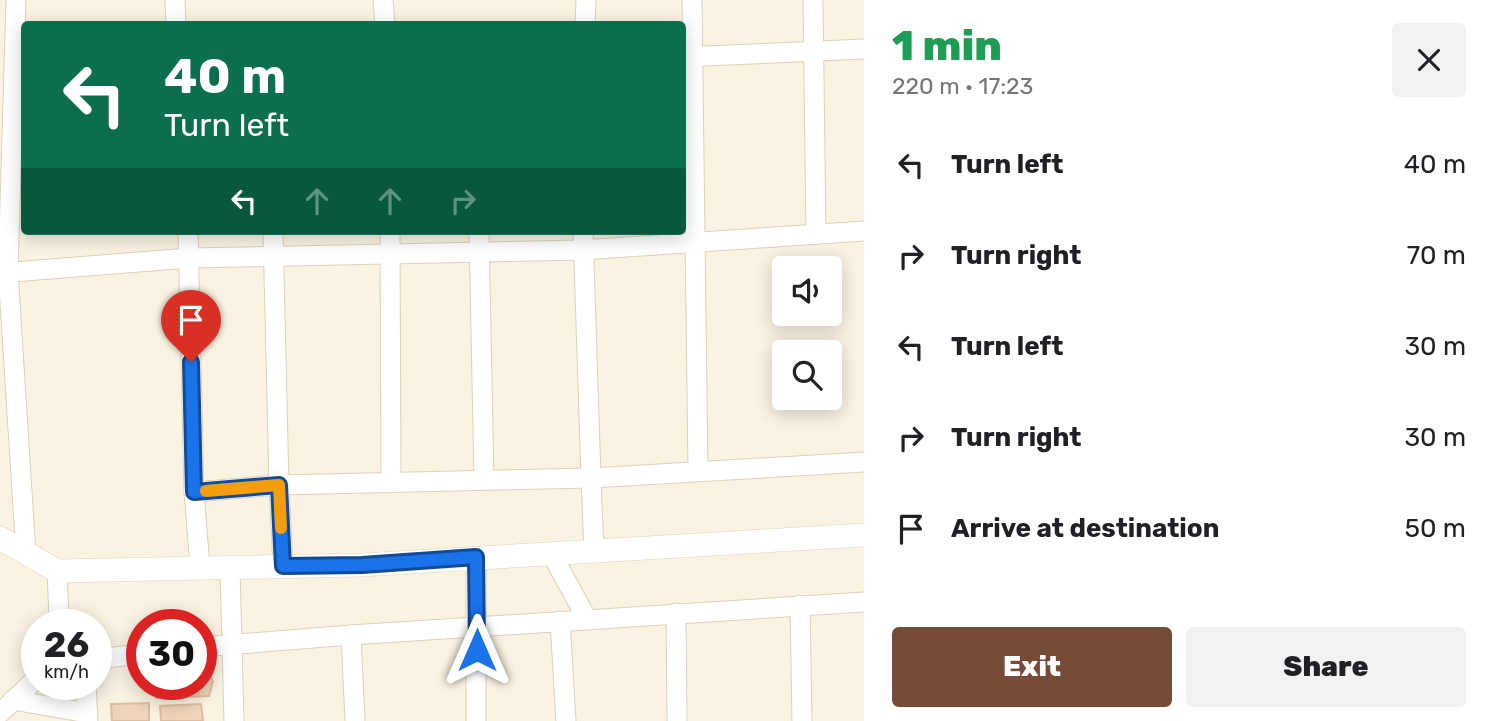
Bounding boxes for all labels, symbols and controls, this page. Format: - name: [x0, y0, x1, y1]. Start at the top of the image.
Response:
- text: 1 min: [892, 21, 1002, 71]
- button: close: [1392, 23, 1466, 97]
- text: 40 m: [164, 47, 286, 105]
- icon: left: [49, 49, 140, 140]
- text: 220 m · 17:23: [892, 72, 1033, 100]
- text: Turn left: [164, 106, 289, 144]
- icon: left: [892, 146, 930, 184]
- text: Turn left: [951, 149, 1063, 180]
- text: 40 m: [1404, 149, 1466, 180]
- icon: left: [225, 182, 263, 220]
- icon: ahead: [298, 182, 336, 220]
- icon: ahead: [371, 182, 409, 220]
- icon: right: [444, 182, 482, 220]
- icon: right: [892, 237, 930, 275]
- text: Turn right: [951, 240, 1081, 271]
- text: 70 m: [1407, 240, 1466, 271]
- map controls: [772, 256, 842, 410]
- button: sound: [772, 256, 842, 326]
- pin: [161, 290, 221, 362]
- icon: arrive: [172, 301, 210, 339]
- icon: left: [892, 328, 930, 366]
- text: Turn left: [951, 331, 1063, 362]
- text: 30 m: [1404, 331, 1466, 362]
- button: search: [772, 340, 842, 410]
- icon: right: [892, 419, 930, 457]
- text: Turn right: [951, 422, 1081, 453]
- text: 30 m: [1404, 422, 1466, 453]
- icon: arrive: [892, 510, 930, 548]
- text: Arrive at destination: [951, 513, 1219, 544]
- text: 50 m: [1405, 513, 1466, 544]
- speed limit sign: 30: [126, 609, 217, 700]
- position arrow: [440, 613, 514, 687]
- text: 26: [44, 624, 89, 666]
- button: Exit: [892, 627, 1172, 707]
- button: Share: [1186, 627, 1466, 707]
- text: km/h: [44, 661, 89, 683]

